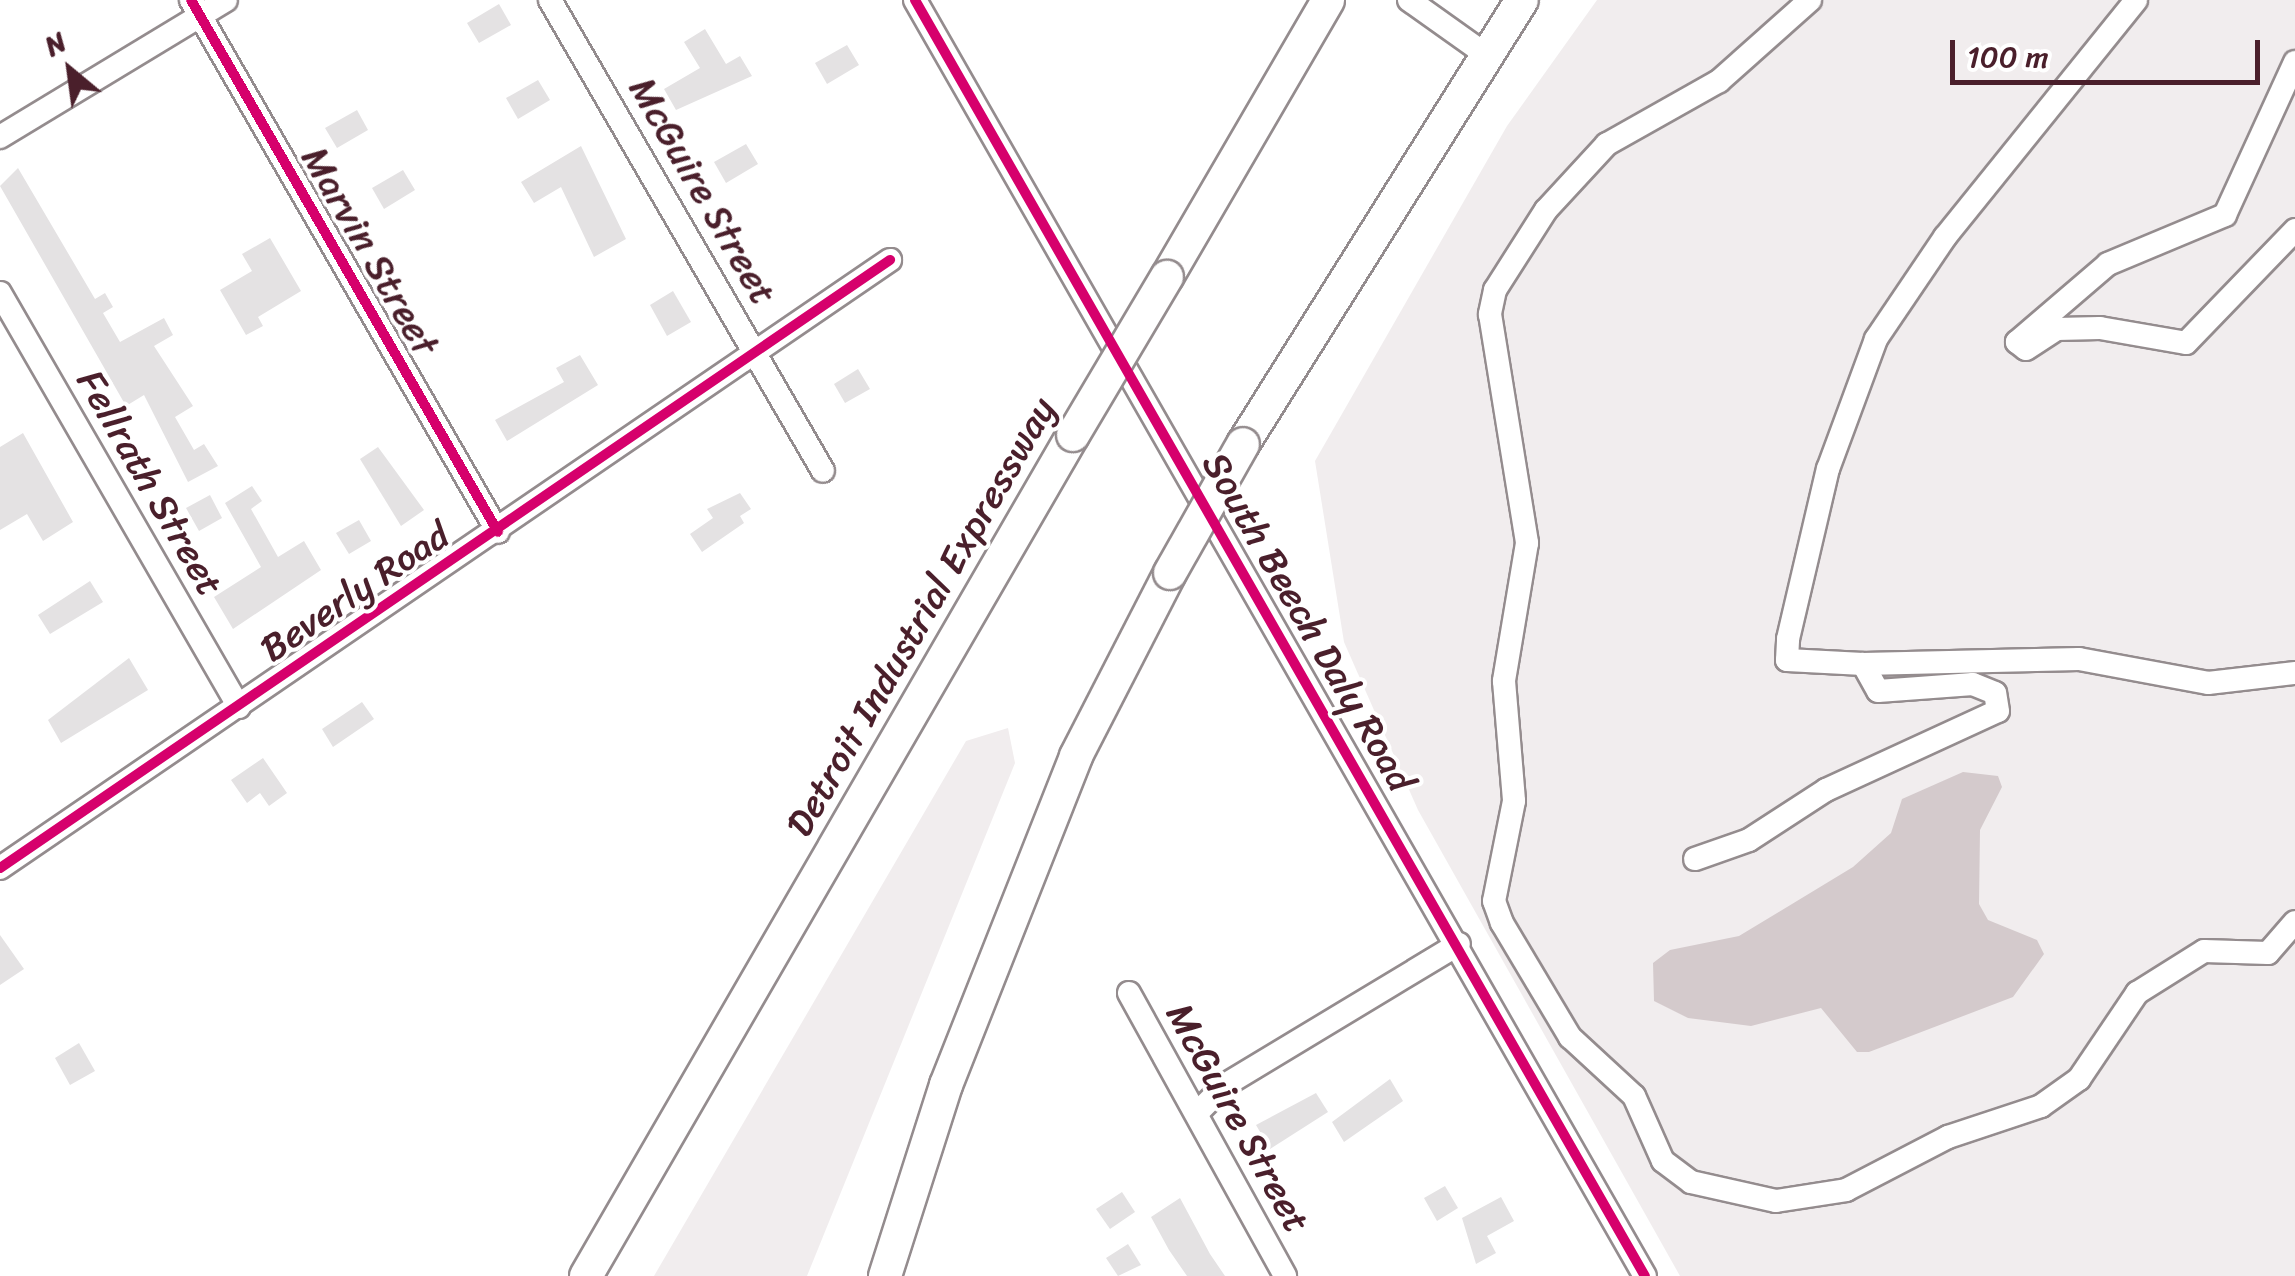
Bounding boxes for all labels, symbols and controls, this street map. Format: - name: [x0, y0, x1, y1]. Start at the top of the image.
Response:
- text: N: [35, 17, 76, 69]
- north arrow: [20, 20, 120, 120]
- scale bar: [1955, 20, 2265, 82]
- text: 100 m: [1967, 30, 2049, 84]
- street label: McGuire Street: [619, 68, 787, 314]
- street label: Marvin Street: [292, 138, 448, 364]
- street label: Fellrath Street: [67, 362, 233, 604]
- street label: Detroit Industrial Expressway: [776, 389, 1066, 845]
- street label: South Beech Daly Road: [1192, 444, 1424, 800]
- street label: Beverly Road: [252, 512, 458, 672]
- street label: McGuire Street: [1155, 994, 1321, 1242]

